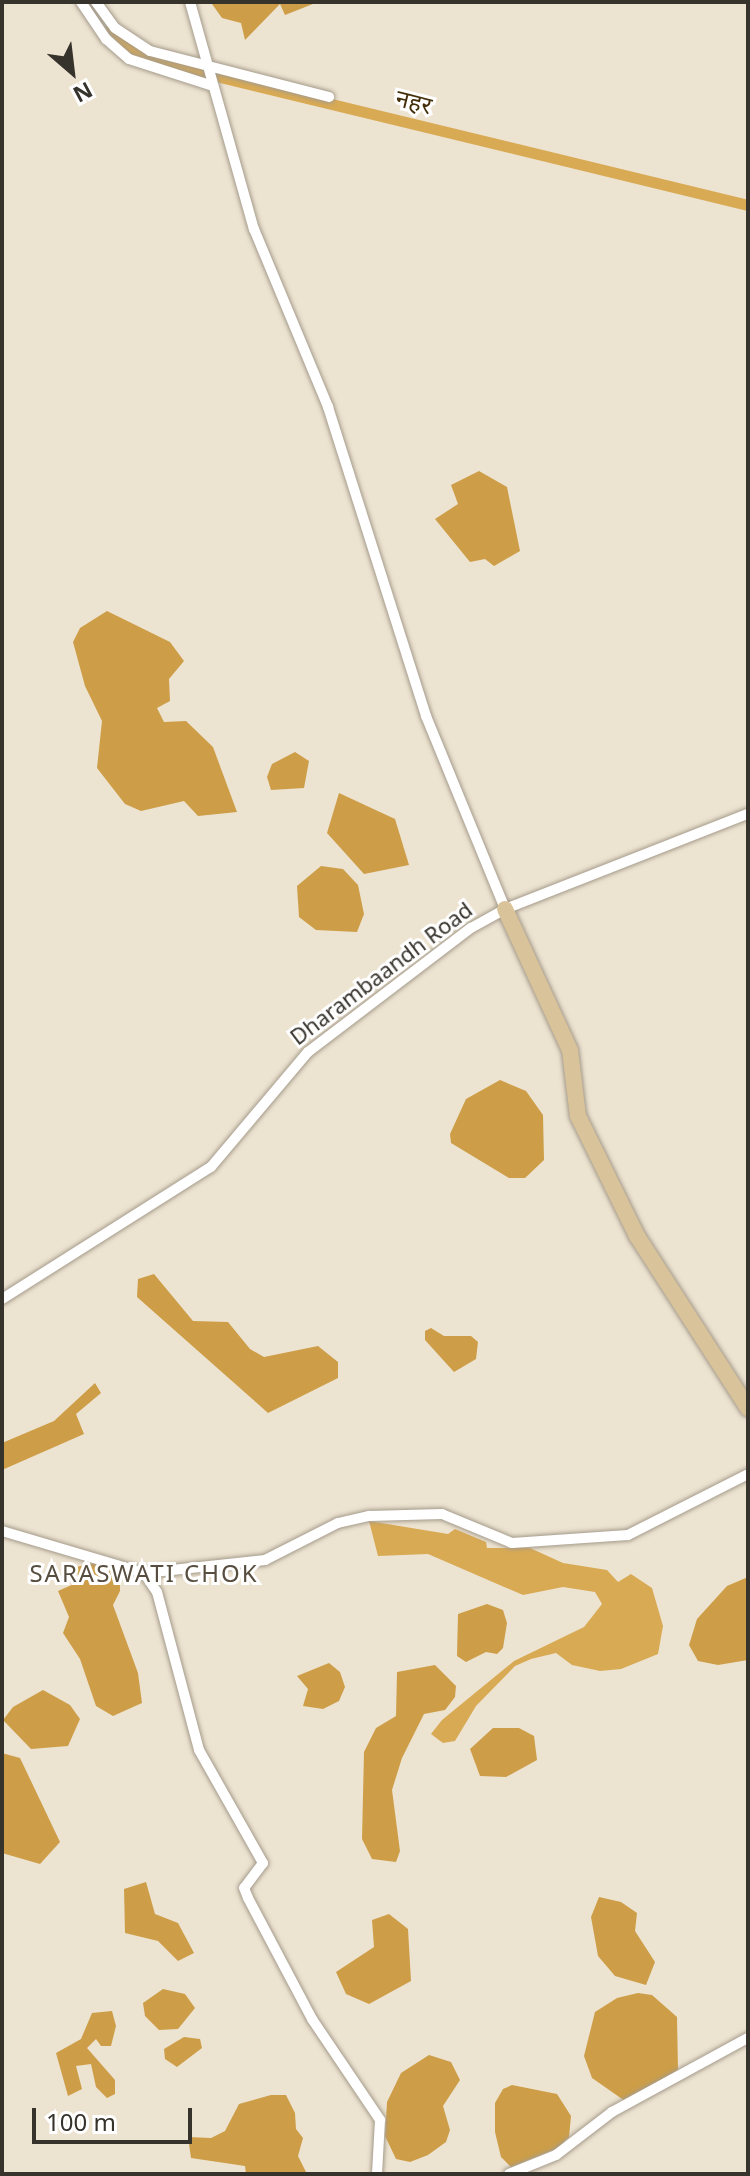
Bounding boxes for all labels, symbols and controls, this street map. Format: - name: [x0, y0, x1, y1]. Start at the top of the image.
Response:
- north arrow: [32, 32, 112, 112]
- text: N: [68, 76, 98, 111]
- water label: नहर: [393, 83, 435, 119]
- street label: Dharambaandh Road: [285, 896, 477, 1050]
- district label: SARASWATI CHOK: [29, 1559, 259, 1587]
- scale bar: [36, 2092, 196, 2142]
- text: 100 m: [46, 2105, 116, 2138]

